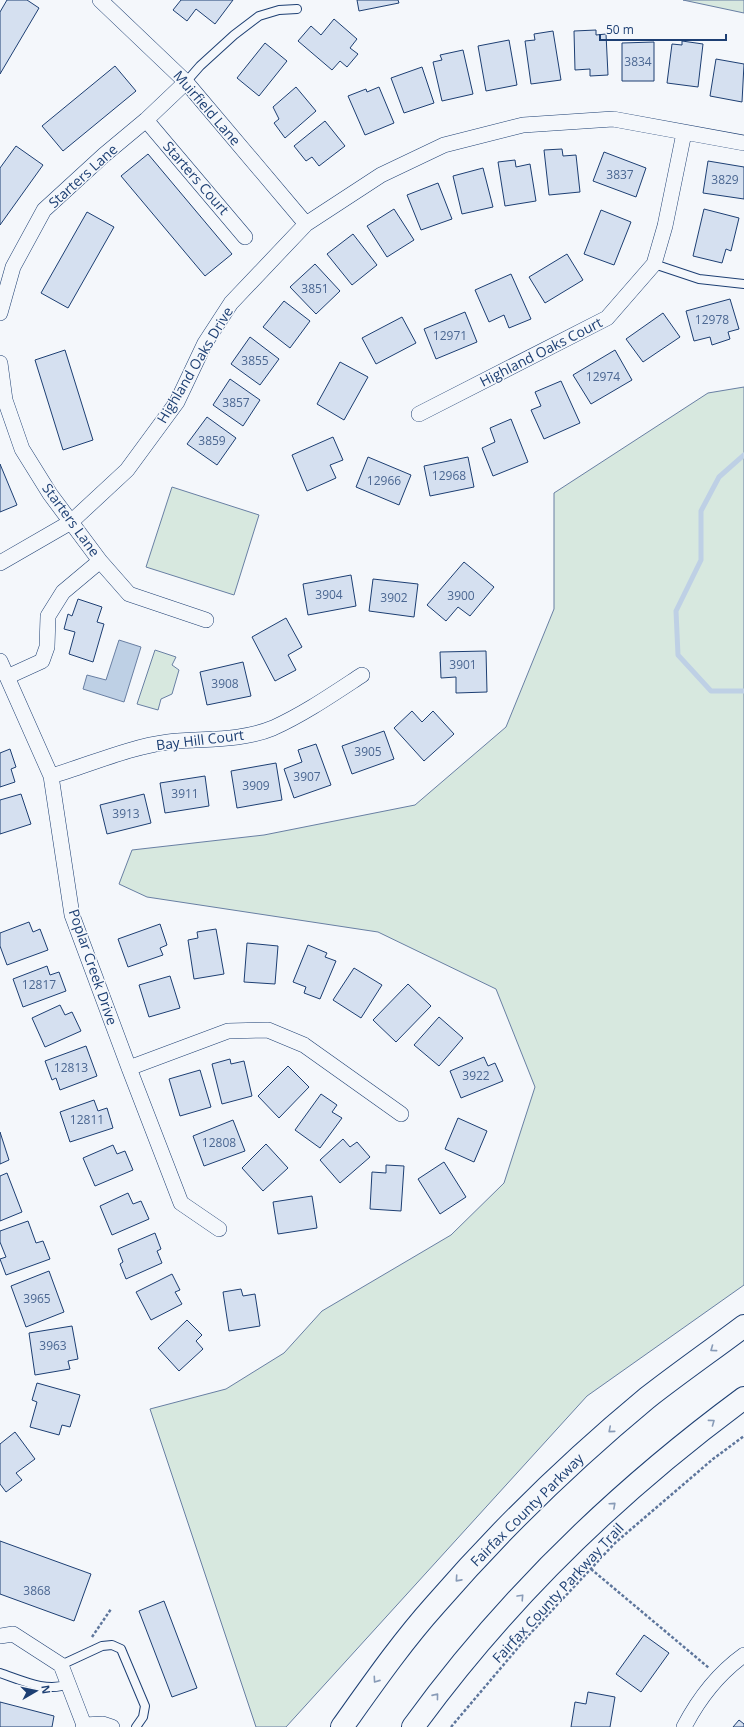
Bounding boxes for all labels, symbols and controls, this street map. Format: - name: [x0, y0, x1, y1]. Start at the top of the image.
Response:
- scale bar: [600, 16, 726, 42]
- text: 50 m: [606, 21, 634, 38]
- house number: 3834: [624, 53, 652, 70]
- street label: Muirfield Lane: [169, 66, 245, 149]
- street label: Starters Court: [159, 137, 234, 218]
- street label: Starters Lane: [44, 140, 121, 212]
- house number: 3837: [606, 166, 634, 183]
- house number: 3829: [711, 171, 739, 188]
- house number: 3851: [301, 280, 329, 297]
- street label: Highland Oaks Drive: [152, 303, 237, 427]
- house number: 12978: [695, 311, 729, 328]
- street label: Highland Oaks Court: [476, 312, 605, 391]
- house number: 12971: [433, 327, 467, 344]
- house number: 3855: [241, 352, 269, 369]
- house number: 12974: [586, 368, 620, 385]
- house number: 3857: [222, 394, 250, 411]
- house number: 3859: [198, 432, 226, 449]
- house number: 12968: [432, 467, 466, 484]
- house number: 12966: [367, 472, 401, 489]
- street label: Starters Lane: [38, 479, 105, 560]
- house number: 3904: [315, 586, 343, 603]
- house number: 3900: [447, 587, 475, 604]
- house number: 3902: [380, 589, 408, 606]
- house number: 3901: [449, 656, 477, 673]
- house number: 3908: [211, 675, 239, 692]
- street label: Bay Hill Court: [155, 725, 245, 754]
- house number: 3905: [354, 743, 382, 760]
- house number: 3907: [293, 768, 321, 785]
- house number: 3909: [242, 777, 270, 794]
- house number: 3911: [171, 785, 199, 802]
- house number: 3913: [112, 805, 140, 822]
- street label: Poplar Creek Drive: [65, 906, 122, 1028]
- house number: 12817: [22, 976, 56, 993]
- house number: 12813: [54, 1059, 88, 1076]
- house number: 3922: [462, 1067, 490, 1084]
- house number: 12811: [70, 1111, 104, 1128]
- house number: 12808: [202, 1134, 236, 1151]
- house number: 3965: [23, 1290, 51, 1307]
- house number: 3963: [39, 1337, 67, 1354]
- one-way arrow: [710, 1344, 717, 1351]
- one-way arrow: [707, 1420, 714, 1427]
- one-way arrow: [608, 1425, 616, 1432]
- street label: Fairfax County Parkway: [466, 1448, 588, 1570]
- one-way arrow: [608, 1503, 615, 1510]
- street label: Fairfax County Parkway Trail: [488, 1519, 628, 1667]
- one-way arrow: [456, 1575, 463, 1582]
- house number: 3868: [23, 1582, 51, 1599]
- one-way arrow: [516, 1594, 523, 1602]
- north arrow: [16, 1671, 56, 1711]
- one-way arrow: [374, 1675, 381, 1682]
- text: N: [38, 1684, 54, 1695]
- one-way arrow: [431, 1693, 438, 1700]

